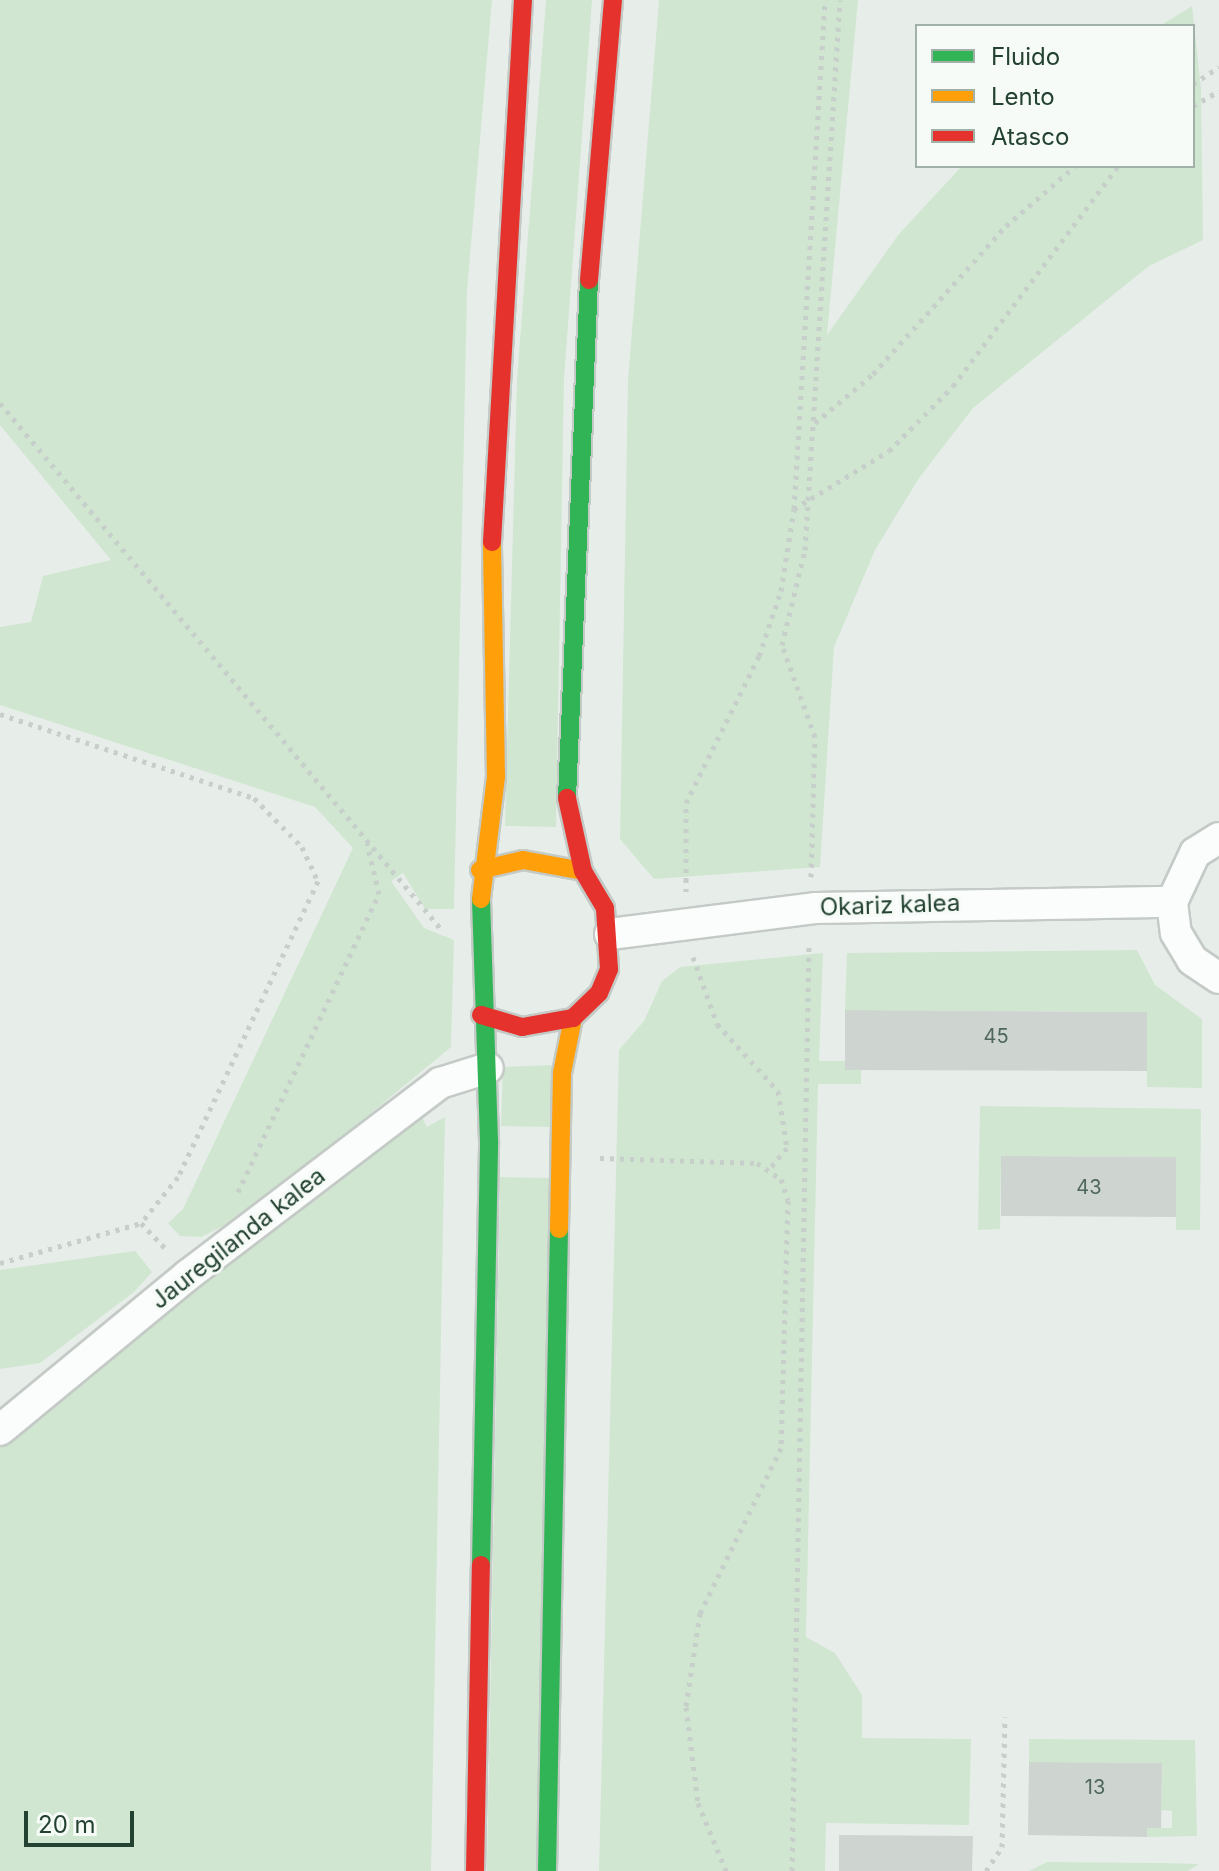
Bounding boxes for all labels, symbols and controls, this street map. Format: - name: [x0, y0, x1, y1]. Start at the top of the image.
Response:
- legend: [915, 24, 1195, 168]
- text: Fluido: [991, 42, 1060, 71]
- text: Lento: [991, 82, 1055, 111]
- text: Atasco: [991, 122, 1069, 151]
- street label: Okariz kalea: [819, 888, 961, 922]
- house number: 45: [983, 1024, 1009, 1048]
- street label: Jauregilanda kalea: [145, 1161, 331, 1315]
- house number: 43: [1076, 1175, 1102, 1199]
- house number: 13: [1085, 1775, 1105, 1799]
- scale bar: [28, 1795, 138, 1845]
- text: 20 m: [38, 1810, 96, 1839]

